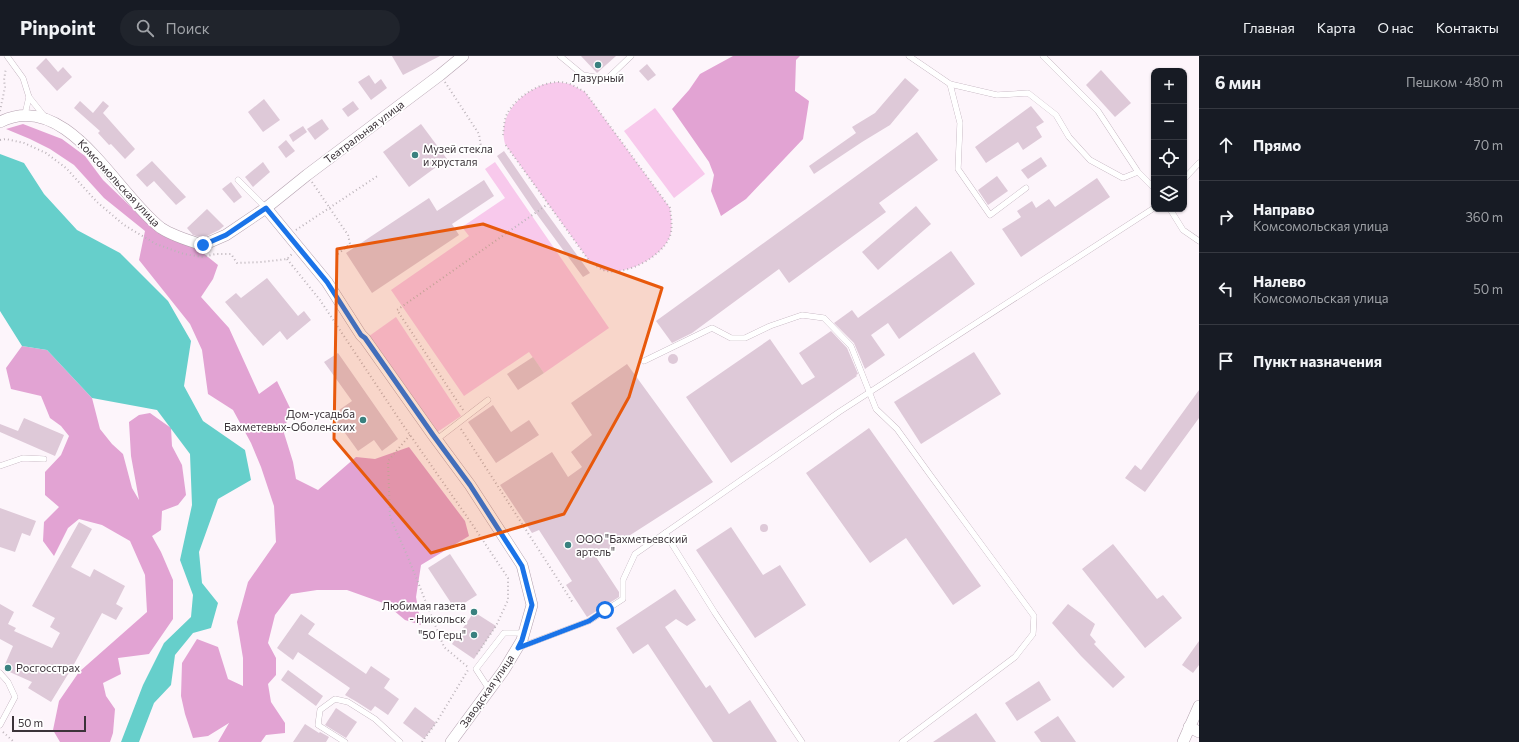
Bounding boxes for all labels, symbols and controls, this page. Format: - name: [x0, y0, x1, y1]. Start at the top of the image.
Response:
- search box: [120, 10, 400, 46]
- text: Pinpoint: [20, 16, 96, 39]
- icon: search: [134, 17, 156, 39]
- text: Поиск: [166, 19, 210, 37]
- text: Главная: [1243, 19, 1295, 36]
- text: Карта: [1317, 19, 1355, 36]
- text: О нас: [1377, 19, 1414, 36]
- text: Контакты: [1436, 19, 1499, 36]
- marker: Лазурный: [593, 60, 603, 70]
- map controls: [1151, 68, 1187, 212]
- button: +: [1151, 68, 1187, 104]
- place label: Лазурный: [572, 71, 624, 84]
- text: 6 мин: [1215, 72, 1261, 93]
- text: Пешком · 480 m: [1406, 74, 1503, 90]
- street label: Театральная улица: [321, 97, 406, 166]
- button: −: [1151, 104, 1187, 140]
- icon: ahead: [1215, 134, 1237, 156]
- street label: Комсомольская улица: [76, 136, 163, 229]
- text: Прямо: [1253, 136, 1301, 154]
- text: 70 m: [1474, 137, 1503, 153]
- button: locate: [1151, 140, 1187, 176]
- place label: Музей стекла и хрусталя: [423, 142, 493, 168]
- marker: Музей стекла и хрусталя: [410, 150, 420, 160]
- button: layers: [1151, 176, 1187, 212]
- text: Направо: [1253, 200, 1315, 218]
- icon: right: [1215, 206, 1237, 228]
- text: 360 m: [1465, 209, 1503, 225]
- text: Комсомольская улица: [1253, 218, 1388, 234]
- route end: [194, 236, 212, 254]
- text: Налево: [1253, 272, 1306, 290]
- icon: left: [1215, 278, 1237, 300]
- text: 50 m: [1473, 281, 1503, 297]
- text: Комсомольская улица: [1253, 290, 1388, 306]
- icon: arrive: [1215, 350, 1237, 372]
- text: Пункт назначения: [1253, 352, 1382, 370]
- place label: Дом-усадьба Бахметевых-Оболенских: [224, 407, 355, 433]
- marker: Дом-усадьба Бахметевых-Оболенских: [358, 415, 368, 425]
- place label: ООО "Бахметьевский артель": [576, 532, 688, 558]
- marker: ООО "Бахметьевский артель": [563, 540, 573, 550]
- place label: Любимая газета - Никольск: [382, 599, 466, 625]
- route start: [596, 601, 614, 619]
- marker: Любимая газета - Никольск: [469, 607, 479, 617]
- place label: "50 Герц": [418, 628, 466, 641]
- marker: "50 Герц": [469, 630, 479, 640]
- street label: Заводская улица: [457, 652, 517, 730]
- place label: Росгосстрах: [16, 661, 80, 674]
- marker: Росгосстрах: [3, 663, 13, 673]
- scale bar: [12, 714, 86, 733]
- text: 50 m: [18, 716, 43, 729]

